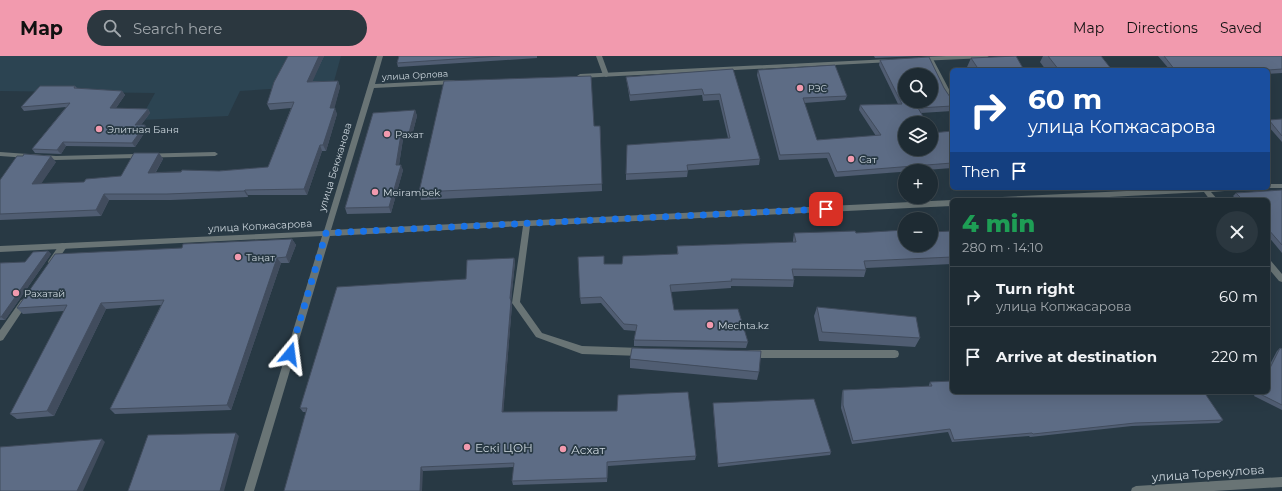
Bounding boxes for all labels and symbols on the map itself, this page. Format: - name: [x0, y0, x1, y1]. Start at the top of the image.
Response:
- street label: улица Орлова: [381, 68, 448, 82]
- marker: РЭС: [795, 83, 805, 93]
- place label: РЭС: [808, 83, 828, 94]
- street label: улица Бекжанова: [315, 121, 355, 214]
- place label: Элитная Баня: [107, 123, 179, 136]
- marker: Элитная Баня: [94, 124, 104, 134]
- place label: Рахат: [395, 128, 424, 141]
- marker: Рахат: [382, 129, 392, 139]
- place label: Сат: [859, 153, 877, 166]
- marker: Сат: [846, 154, 856, 164]
- place label: Meirambek: [383, 186, 440, 199]
- marker: Meirambek: [370, 187, 380, 197]
- pin: [809, 192, 843, 226]
- street label: улица Копжасарова: [207, 217, 312, 235]
- place label: Таңат: [246, 251, 275, 264]
- marker: Таңат: [233, 252, 243, 262]
- place label: Рахатай: [24, 287, 65, 300]
- marker: Рахатай: [11, 288, 21, 298]
- place label: Mechta.kz: [718, 319, 769, 332]
- marker: Mechta.kz: [705, 320, 715, 330]
- position arrow: [269, 333, 311, 375]
- place label: Ескі ЦОН: [475, 440, 533, 455]
- marker: Ескі ЦОН: [462, 442, 472, 452]
- place label: Асхат: [571, 442, 606, 457]
- marker: Асхат: [558, 444, 568, 454]
- street label: улица Торекулова: [1150, 462, 1265, 484]

